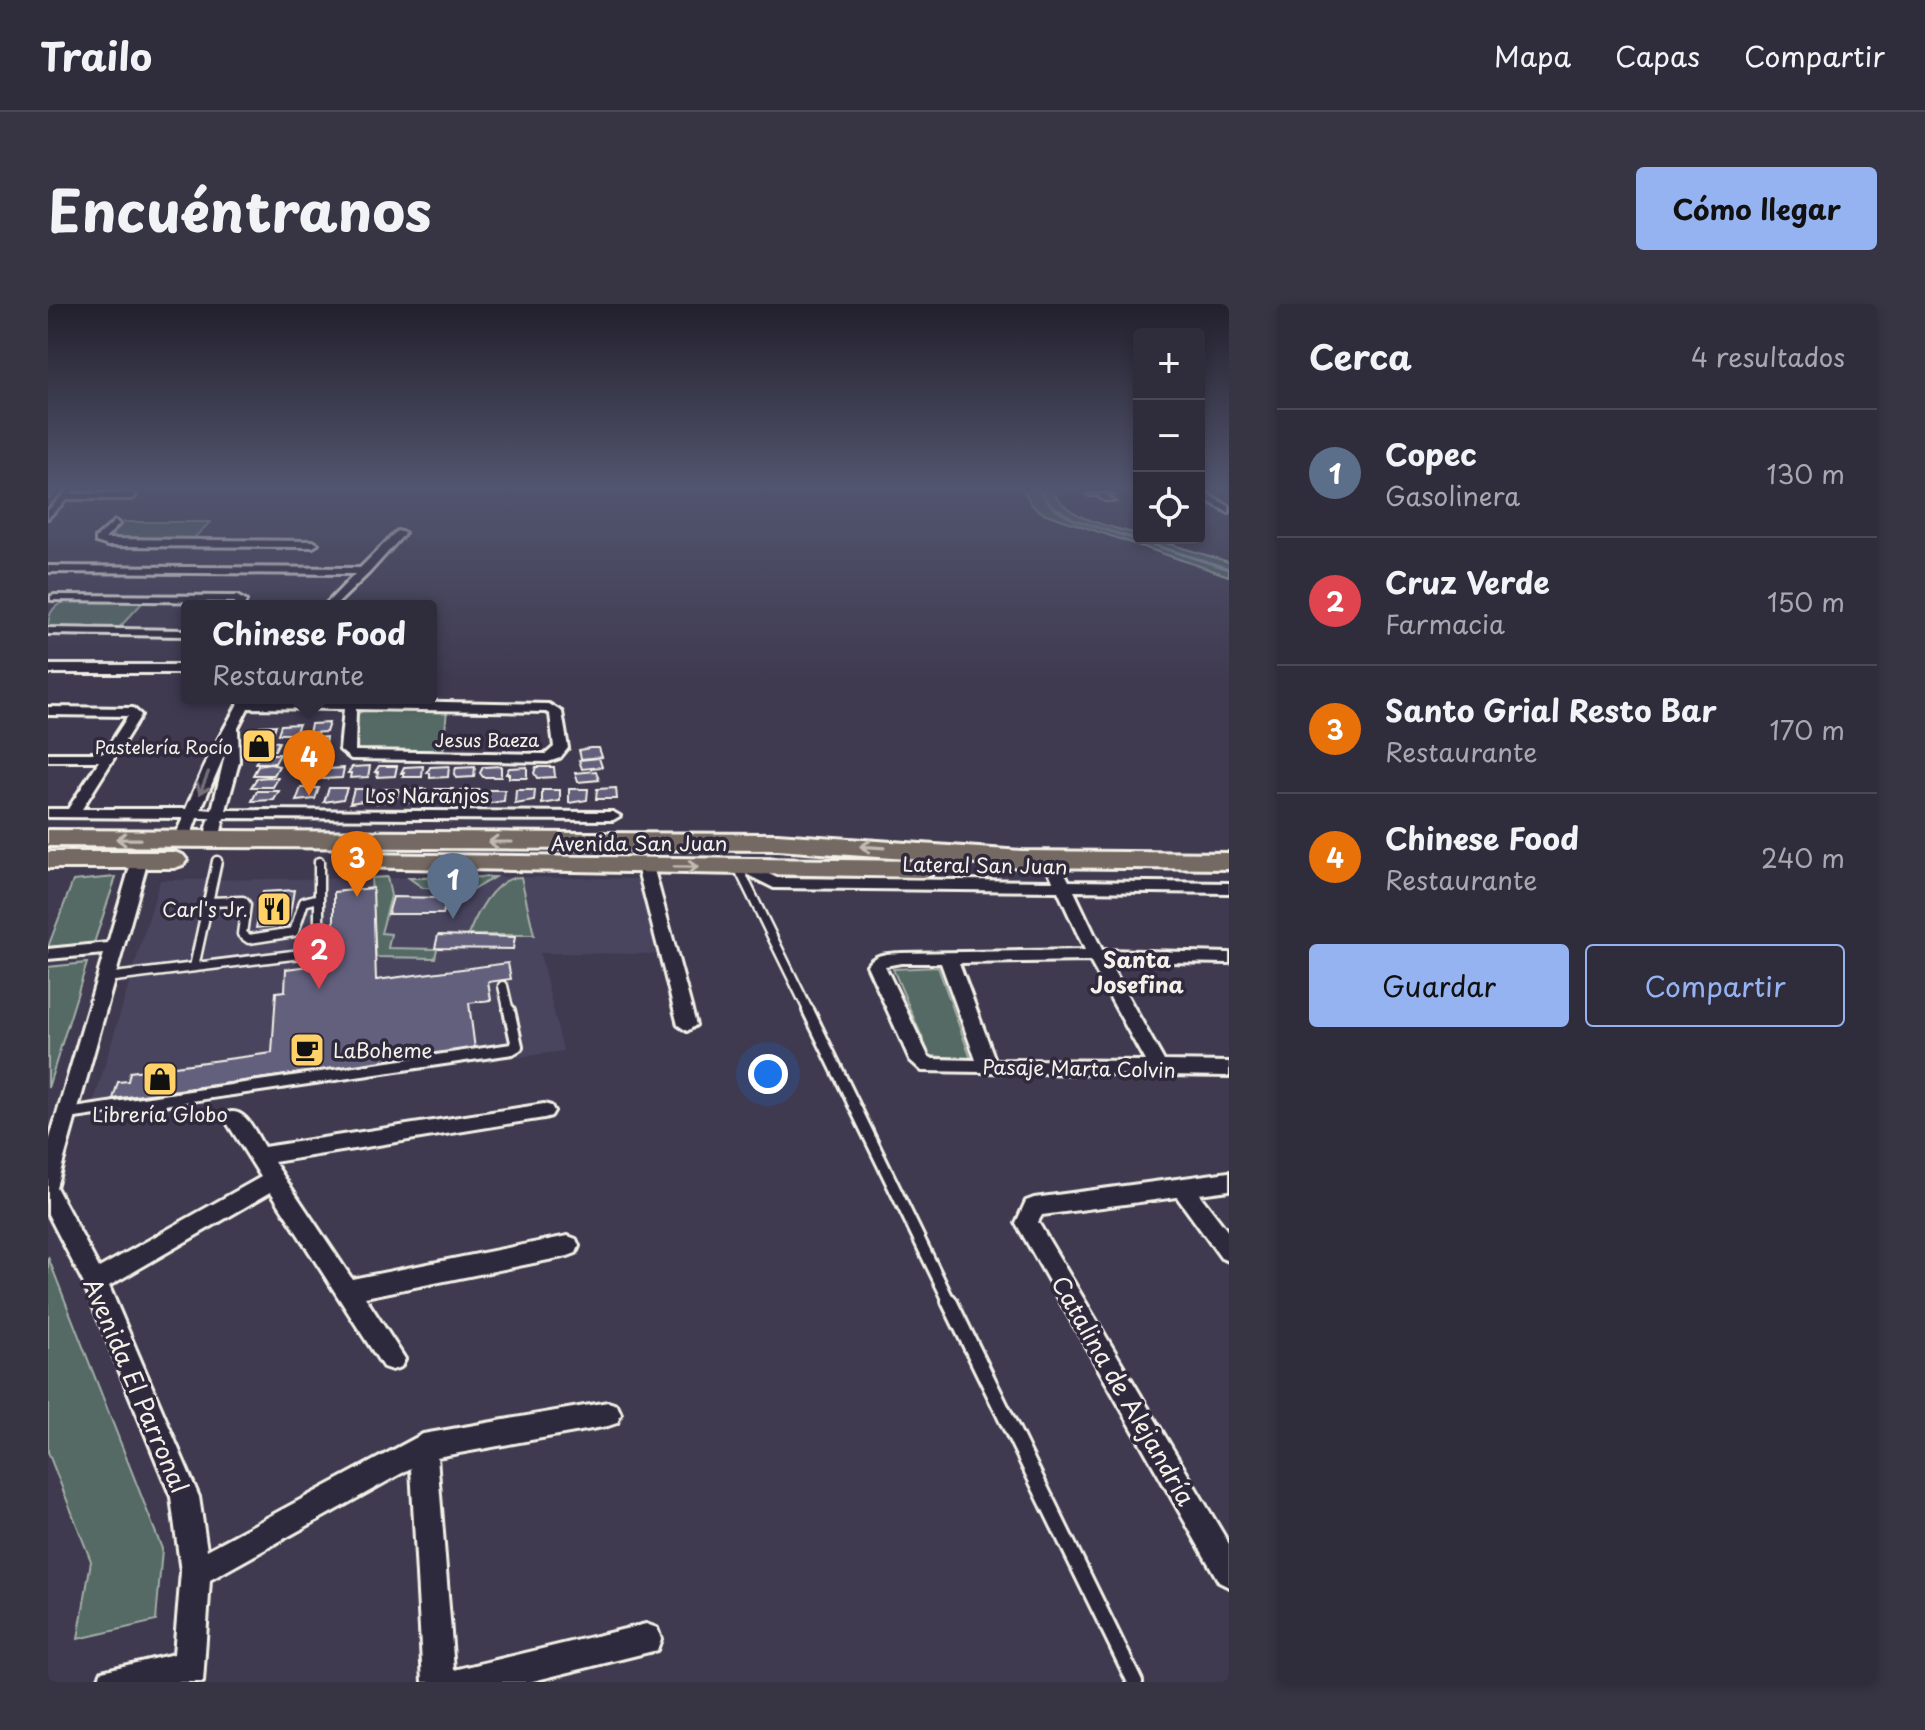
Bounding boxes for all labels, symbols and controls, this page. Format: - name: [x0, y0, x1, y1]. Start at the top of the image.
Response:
- text: Trailo: [40, 27, 152, 84]
- text: Mapa: [1494, 34, 1571, 77]
- text: Capas: [1615, 34, 1700, 77]
- text: Compartir: [1744, 34, 1885, 77]
- text: Encuéntranos: [48, 166, 432, 251]
- button: Cómo llegar: [1636, 167, 1877, 250]
- map controls: [1133, 328, 1205, 544]
- button: +: [1133, 328, 1205, 400]
- text: Cerca: [1309, 330, 1412, 382]
- text: 4 resultados: [1691, 337, 1845, 376]
- button: −: [1133, 400, 1205, 472]
- text: Copec: [1385, 431, 1477, 476]
- text: 1: [1329, 454, 1341, 493]
- text: 130 m: [1766, 454, 1845, 493]
- button: locate: [1133, 472, 1205, 544]
- text: Gasolinera: [1385, 476, 1520, 515]
- text: Cruz Verde: [1385, 559, 1550, 604]
- text: 2: [1326, 582, 1344, 621]
- text: 150 m: [1767, 582, 1845, 621]
- popup: [181, 600, 437, 704]
- text: Farmacia: [1385, 604, 1505, 643]
- text: Chinese Food: [212, 610, 406, 655]
- text: Restaurante: [212, 655, 365, 694]
- text: Santo Grial Resto Bar: [1385, 687, 1717, 732]
- text: 3: [1326, 710, 1344, 749]
- text: 170 m: [1770, 710, 1845, 749]
- street label: Jesus Baeza: [435, 726, 540, 753]
- shop icon: Pastelería Rocío: [240, 727, 278, 765]
- pin: 4: [283, 730, 335, 796]
- text: Restaurante: [1385, 732, 1537, 771]
- place label: Pastelería Rocío: [95, 733, 233, 760]
- one-way arrow: [196, 770, 211, 795]
- street label: Los Naranjos: [365, 780, 489, 810]
- text: Chinese Food: [1385, 815, 1579, 860]
- street label: Avenida San Juan: [551, 828, 727, 858]
- one-way arrow: [115, 831, 142, 847]
- pin: 3: [331, 831, 383, 897]
- one-way arrow: [487, 834, 514, 850]
- text: 4: [1326, 838, 1344, 877]
- text: 240 m: [1761, 838, 1845, 877]
- one-way arrow: [859, 839, 885, 854]
- street label: Lateral San Juan: [902, 849, 1068, 881]
- pin: 1: [427, 853, 479, 919]
- one-way arrow: [672, 859, 699, 875]
- text: Restaurante: [1385, 860, 1537, 899]
- restaurant icon: Carl's Jr.: [255, 890, 293, 928]
- place label: Carl's Jr.: [162, 894, 248, 924]
- pin: 2: [293, 923, 345, 989]
- district label: Santa Josefina: [1090, 942, 1185, 1000]
- button: Guardar: [1309, 944, 1569, 1027]
- button: Compartir: [1585, 944, 1845, 1027]
- cafe icon: LaBoheme: [288, 1031, 326, 1069]
- place label: LaBoheme: [333, 1035, 433, 1065]
- street label: Pasaje Marta Colvin: [982, 1051, 1176, 1085]
- your location: [748, 1054, 788, 1094]
- shop icon: Librería Globo: [141, 1060, 179, 1098]
- place label: Librería Globo: [92, 1099, 228, 1129]
- street label: Catalina de Alejandría: [1043, 1268, 1205, 1512]
- street label: Avenida El Parronal: [75, 1272, 199, 1498]

